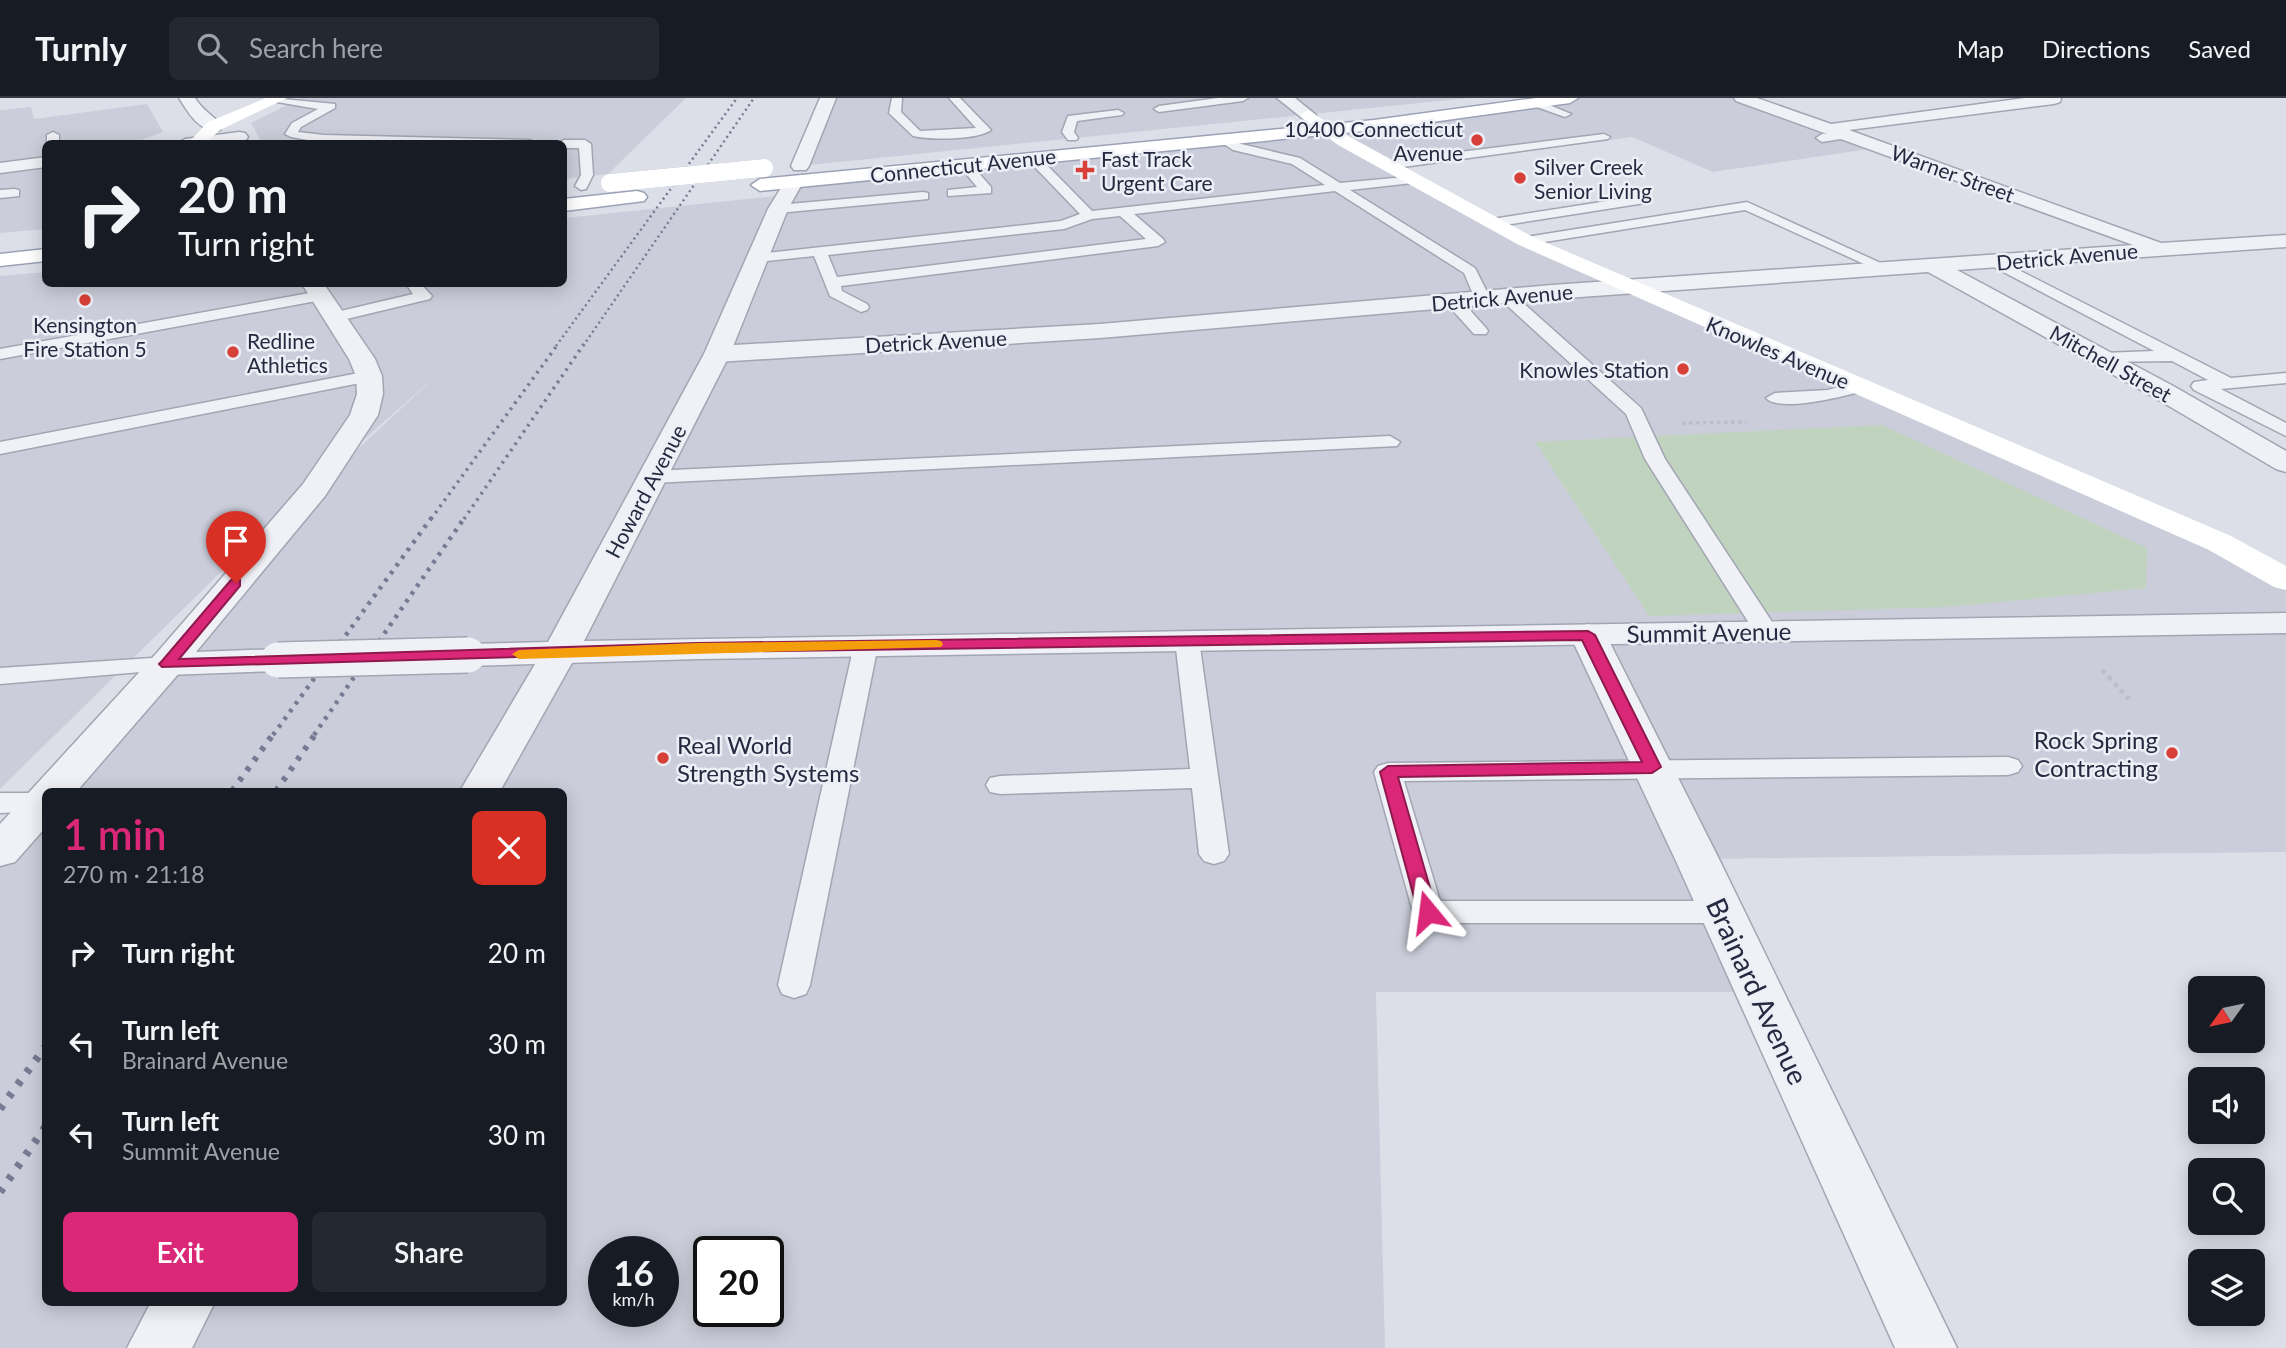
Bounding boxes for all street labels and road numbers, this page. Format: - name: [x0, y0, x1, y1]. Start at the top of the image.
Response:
- street label: Warner Street: [1888, 139, 2018, 207]
- street label: Connecticut Avenue: [869, 143, 1057, 187]
- street label: Detrick Avenue: [1995, 237, 2139, 275]
- street label: Detrick Avenue: [1430, 278, 1574, 316]
- street label: Knowles Avenue: [1703, 311, 1853, 393]
- street label: Mitchell Street: [2046, 319, 2177, 407]
- street label: Detrick Avenue: [864, 325, 1008, 357]
- street label: Howard Avenue: [599, 420, 691, 562]
- street label: Summit Avenue: [1626, 616, 1792, 648]
- street label: Brainard Avenue: [1700, 892, 1816, 1090]

